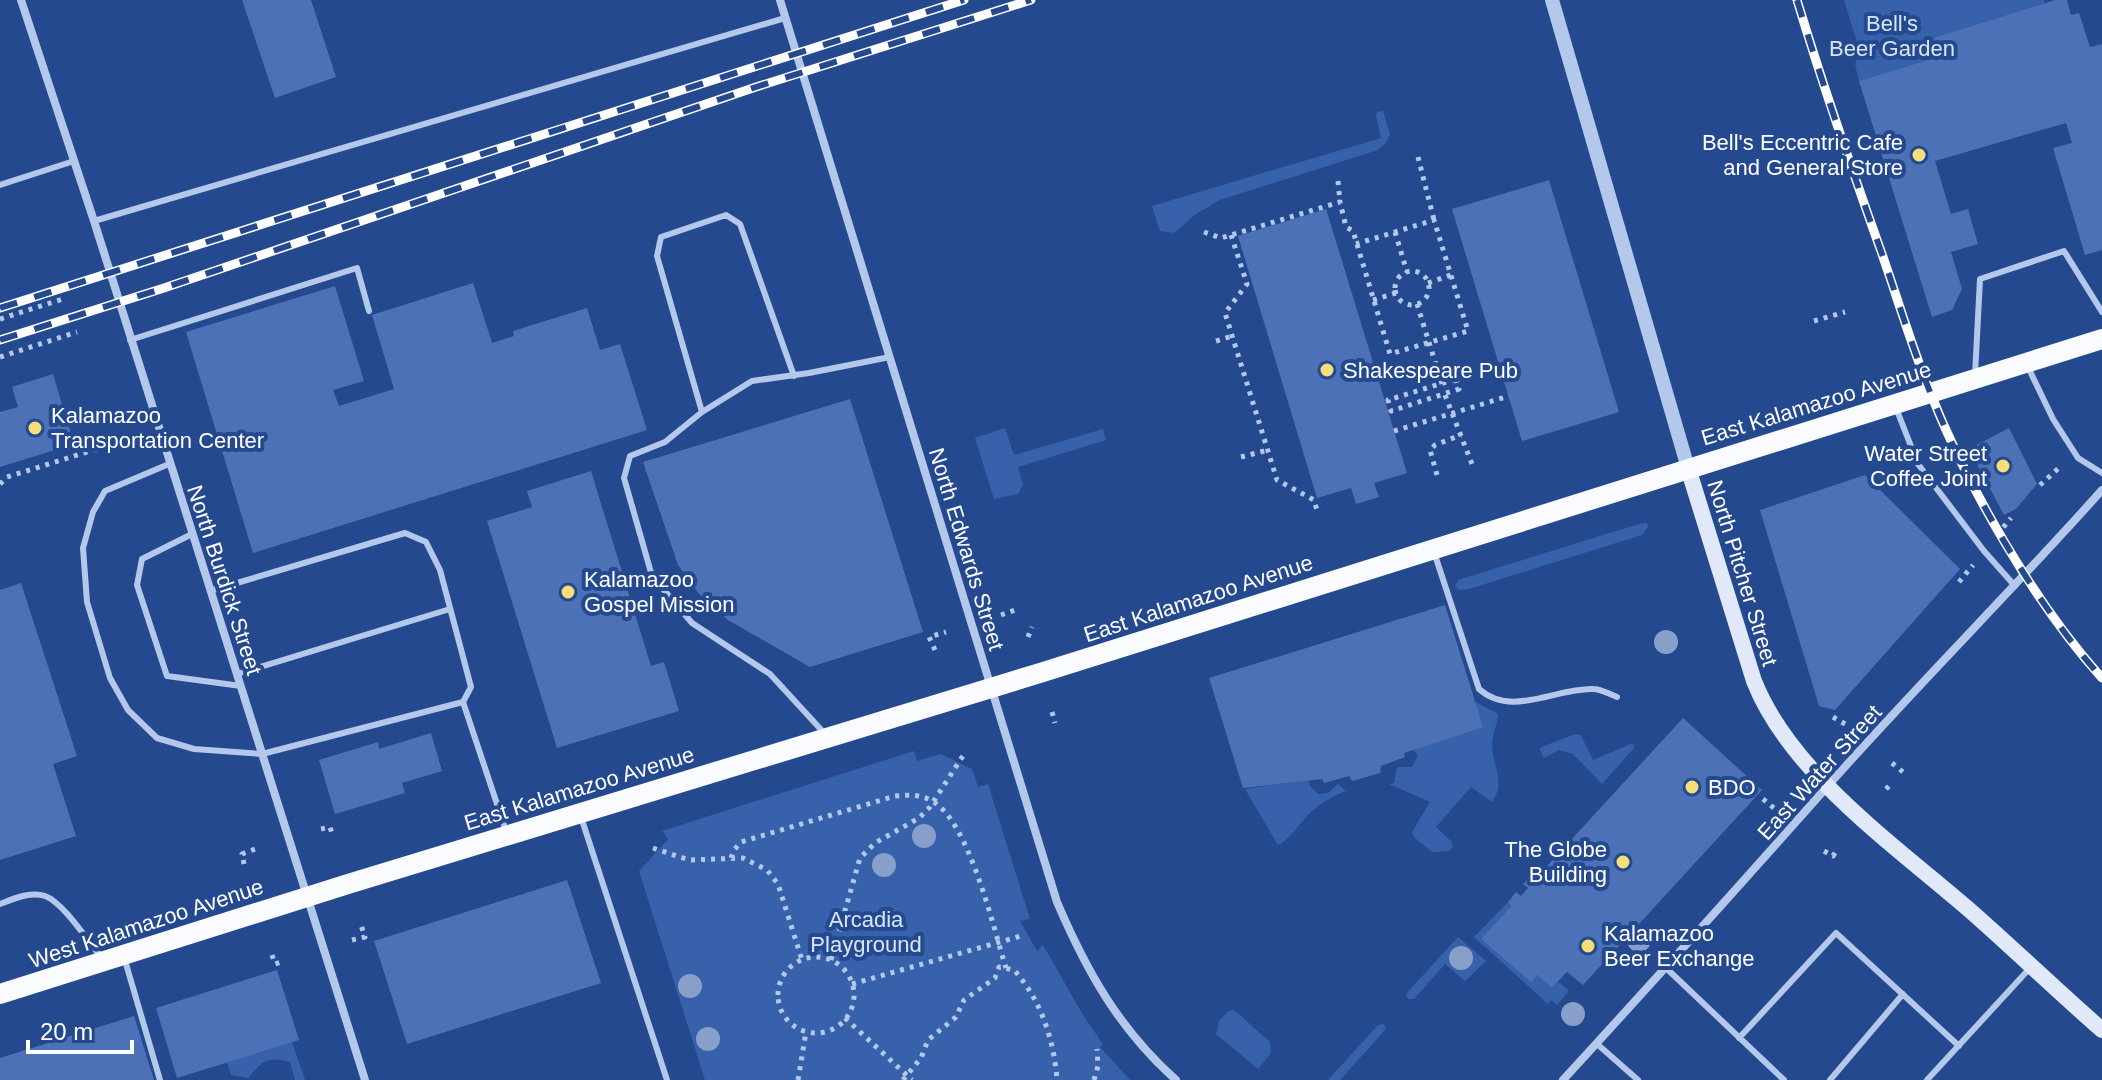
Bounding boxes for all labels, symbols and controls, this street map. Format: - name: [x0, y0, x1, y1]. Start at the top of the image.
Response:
- park label: Bell's Beer Garden: [1829, 11, 1955, 61]
- place label: Bell's Eccentric Cafe and General Store: [1702, 130, 1903, 180]
- marker: Bell's Eccentric Cafe and General Store: [1910, 146, 1928, 164]
- street label: East Kalamazoo Avenue: [1698, 357, 1934, 450]
- place label: Shakespeare Pub: [1343, 358, 1518, 383]
- marker: Shakespeare Pub: [1318, 361, 1336, 379]
- place label: Kalamazoo Transportation Center: [51, 403, 264, 453]
- marker: Kalamazoo Transportation Center: [26, 419, 44, 437]
- place label: Water Street Coffee Joint: [1864, 441, 1987, 491]
- street label: North Edwards Street: [924, 445, 1009, 653]
- marker: Water Street Coffee Joint: [1994, 457, 2012, 475]
- street label: North Pitcher Street: [1702, 477, 1783, 669]
- street label: North Burdick Street: [182, 482, 267, 678]
- street label: East Kalamazoo Avenue: [1080, 550, 1316, 647]
- place label: Kalamazoo Gospel Mission: [584, 567, 734, 617]
- marker: Kalamazoo Gospel Mission: [559, 583, 577, 601]
- street label: East Water Street: [1752, 700, 1886, 845]
- street label: East Kalamazoo Avenue: [461, 742, 697, 835]
- place label: BDO: [1708, 775, 1756, 800]
- marker: BDO: [1683, 778, 1701, 796]
- place label: The Globe Building: [1504, 837, 1607, 887]
- marker: The Globe Building: [1614, 853, 1632, 871]
- street label: West Kalamazoo Avenue: [26, 874, 267, 973]
- park label: Arcadia Playground: [810, 907, 922, 957]
- place label: Kalamazoo Beer Exchange: [1604, 921, 1754, 971]
- marker: Kalamazoo Beer Exchange: [1579, 937, 1597, 955]
- scale bar: [28, 1004, 132, 1054]
- text: 20 m: [40, 1018, 93, 1045]

